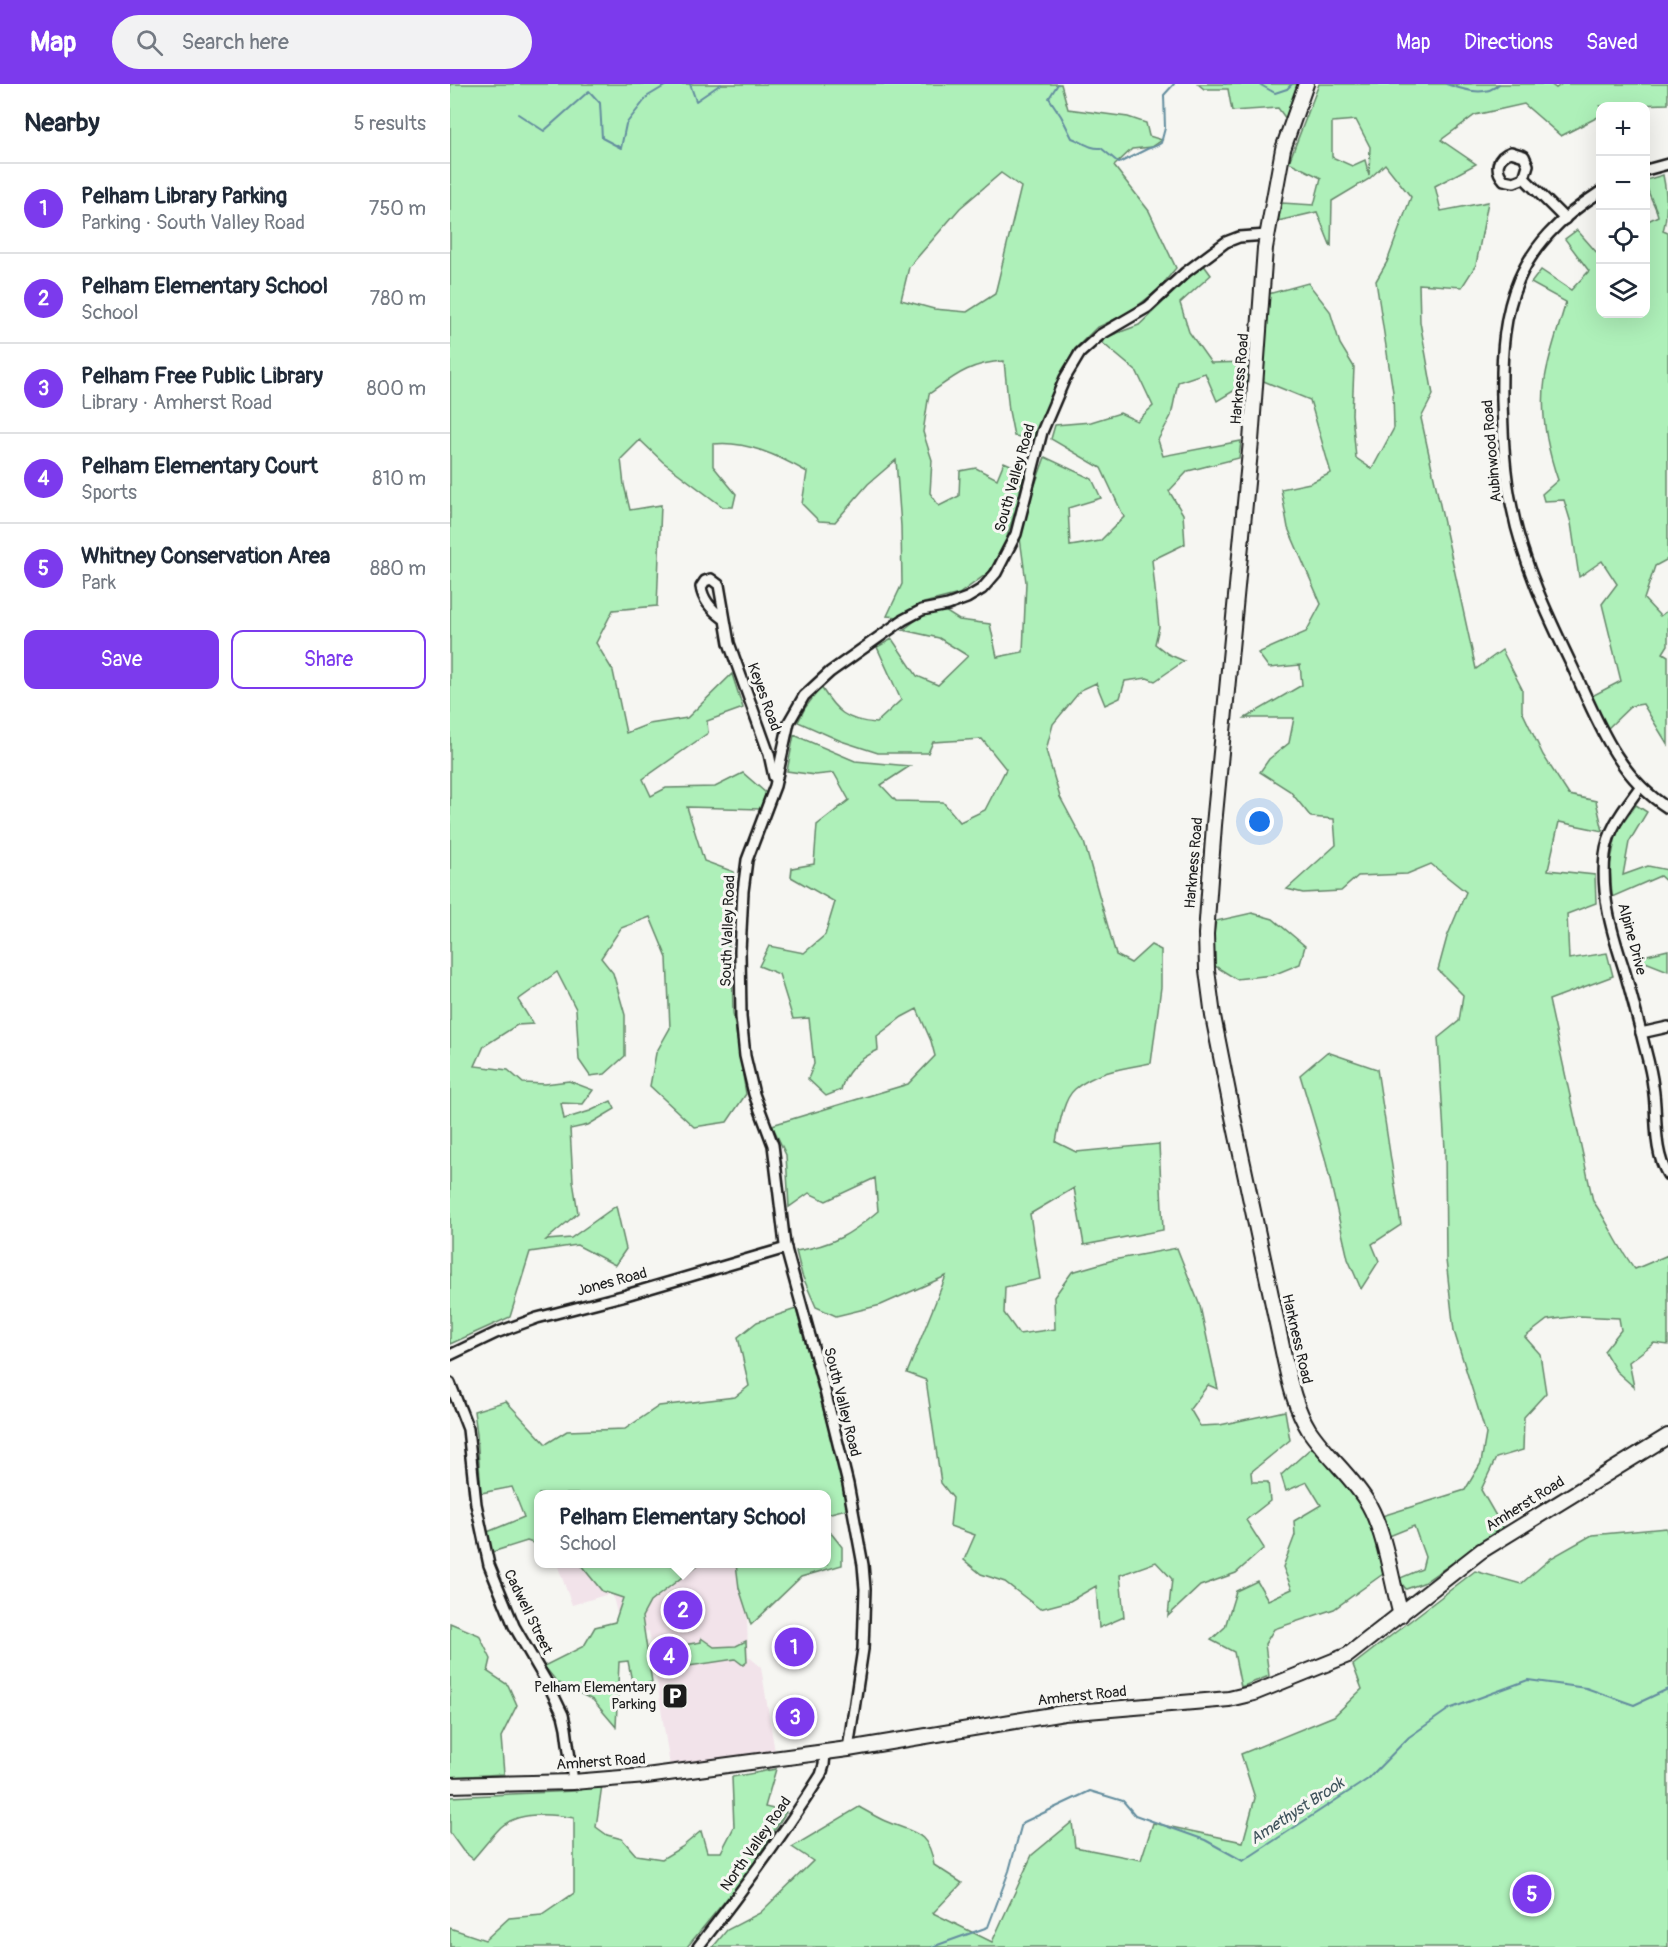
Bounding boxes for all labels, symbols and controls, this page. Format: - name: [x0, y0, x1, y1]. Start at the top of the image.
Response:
- search box: [112, 15, 532, 69]
- text: Map: [30, 25, 76, 60]
- icon: search: [133, 26, 166, 59]
- text: Search here: [181, 28, 289, 56]
- text: Map: [1396, 29, 1431, 56]
- text: Directions: [1464, 29, 1553, 56]
- text: Saved: [1586, 29, 1638, 56]
- map controls: [1596, 102, 1650, 318]
- button: +: [1596, 102, 1650, 156]
- text: Nearby: [24, 107, 100, 139]
- text: 5 results: [354, 111, 426, 136]
- button: −: [1596, 156, 1650, 210]
- text: Pelham Library Parking: [81, 182, 287, 210]
- text: 1: [40, 196, 47, 221]
- text: 750 m: [369, 196, 426, 221]
- text: Parking · South Valley Road: [81, 210, 305, 235]
- button: locate: [1596, 210, 1650, 264]
- button: layers: [1596, 264, 1650, 318]
- text: Pelham Elementary School: [81, 272, 328, 300]
- text: 2: [38, 286, 49, 311]
- text: 780 m: [370, 286, 426, 311]
- text: School: [81, 300, 138, 325]
- street label: Harkness Road: [1227, 332, 1253, 426]
- text: Pelham Free Public Library: [81, 362, 323, 390]
- text: 3: [38, 376, 49, 401]
- text: 800 m: [367, 376, 426, 401]
- text: Library · Amherst Road: [81, 390, 272, 415]
- street label: Aubinwood Road: [1478, 399, 1506, 503]
- street label: South Valley Road: [990, 422, 1040, 534]
- text: Pelham Elementary Court: [81, 452, 318, 480]
- text: 4: [38, 466, 49, 491]
- text: 810 m: [372, 466, 426, 491]
- text: Sports: [81, 480, 137, 505]
- text: Whitney Conservation Area: [81, 542, 330, 570]
- text: 5: [38, 556, 49, 581]
- text: 880 m: [370, 556, 426, 581]
- text: Park: [81, 570, 116, 595]
- button: Save: [24, 630, 219, 689]
- button: Share: [231, 630, 426, 689]
- street label: Keyes Road: [743, 660, 785, 734]
- your location: [1245, 807, 1274, 836]
- street label: Harkness Road: [1181, 816, 1207, 910]
- street label: South Valley Road: [717, 875, 739, 987]
- street label: Alpine Drive: [1613, 901, 1651, 978]
- street label: Jones Road: [575, 1264, 649, 1300]
- street label: Harkness Road: [1277, 1292, 1317, 1386]
- street label: South Valley Road: [819, 1345, 865, 1459]
- street label: Amherst Road: [1482, 1472, 1568, 1536]
- popup: [534, 1490, 831, 1568]
- text: Pelham Elementary School: [559, 1503, 806, 1531]
- text: School: [559, 1531, 617, 1556]
- street label: Cadwell Street: [499, 1566, 557, 1658]
- pin: 2: [664, 1588, 702, 1633]
- pin: 1: [774, 1624, 814, 1670]
- pin: 4: [650, 1634, 688, 1678]
- place label: Pelham Elementary Parking: [534, 1678, 657, 1714]
- parking icon: Pelham Elementary Parking: [660, 1681, 690, 1711]
- street label: Amherst Road: [1036, 1682, 1128, 1710]
- pin: 3: [776, 1694, 814, 1740]
- street label: Amherst Road: [556, 1749, 646, 1775]
- water label: Amethyst Brook: [1246, 1772, 1349, 1849]
- street label: North Valley Road: [716, 1793, 796, 1895]
- pin: 5: [1512, 1872, 1552, 1916]

